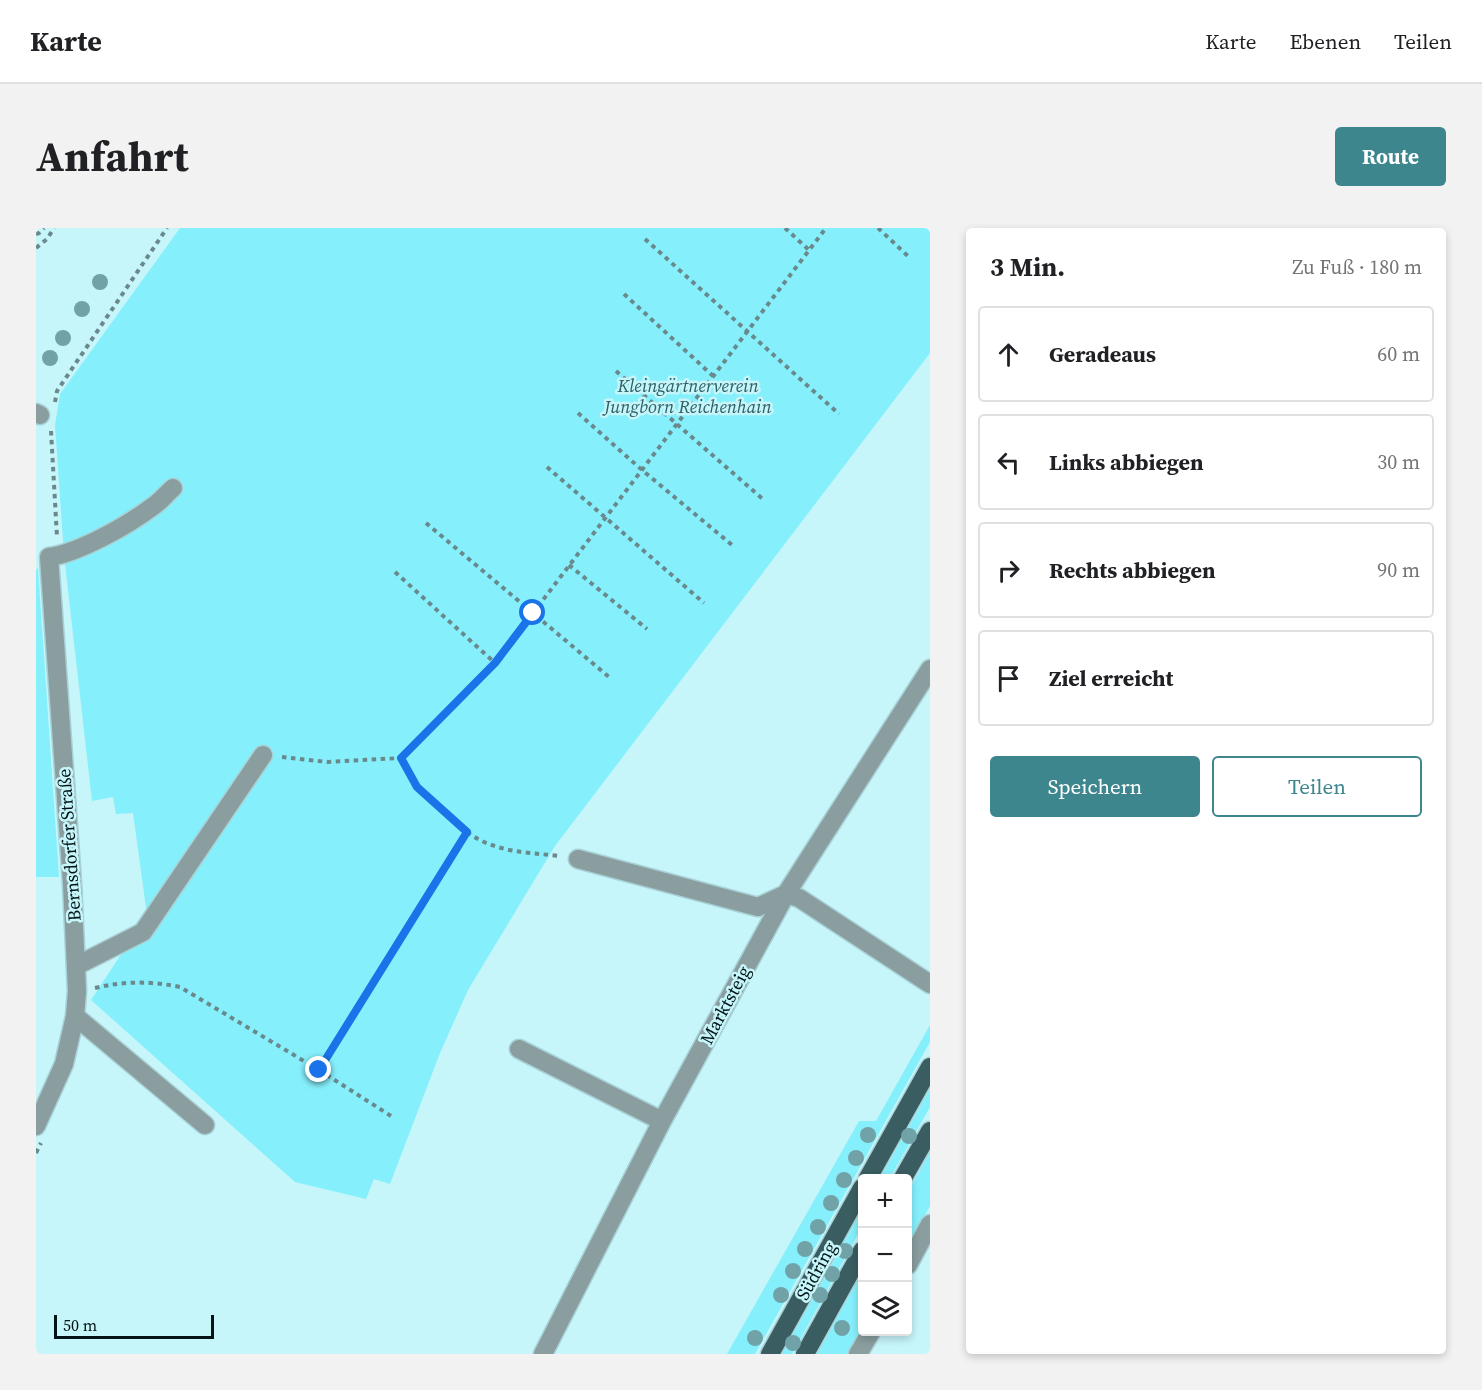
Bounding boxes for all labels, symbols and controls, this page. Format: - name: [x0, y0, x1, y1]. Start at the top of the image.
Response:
- text: Karte: [30, 22, 102, 60]
- text: Karte: [1205, 27, 1256, 56]
- text: Ebenen: [1289, 27, 1361, 56]
- text: Teilen: [1394, 27, 1452, 56]
- text: Anfahrt: [36, 127, 188, 185]
- button: Route: [1335, 127, 1446, 186]
- text: 3 Min.: [990, 249, 1065, 285]
- text: Zu Fuß · 180 m: [1292, 253, 1422, 281]
- icon: ahead: [992, 338, 1025, 371]
- text: Geradeaus: [1049, 339, 1156, 369]
- text: 60 m: [1377, 340, 1420, 368]
- park label: Kleingärtnerverein Jungborn Reichenhain: [601, 373, 772, 419]
- icon: left: [992, 446, 1025, 479]
- text: Links abbiegen: [1049, 447, 1204, 477]
- text: 30 m: [1377, 448, 1420, 476]
- icon: right: [992, 554, 1025, 587]
- text: Rechts abbiegen: [1049, 555, 1216, 585]
- text: 90 m: [1377, 556, 1420, 584]
- route start: [519, 599, 545, 625]
- icon: arrive: [992, 662, 1025, 695]
- text: Ziel erreicht: [1049, 663, 1173, 693]
- button: Speichern: [990, 756, 1200, 817]
- button: Teilen: [1212, 756, 1422, 817]
- street label: Bernsdorfer Straße: [51, 768, 87, 922]
- street label: Marktsteig: [694, 961, 756, 1049]
- route end: [305, 1056, 331, 1082]
- map controls: [858, 1174, 912, 1336]
- button: +: [858, 1174, 912, 1228]
- button: −: [858, 1228, 912, 1282]
- street label: Südring: [790, 1237, 842, 1305]
- button: layers: [858, 1282, 912, 1336]
- scale bar: [54, 1312, 214, 1340]
- text: 50 m: [63, 1314, 97, 1336]

